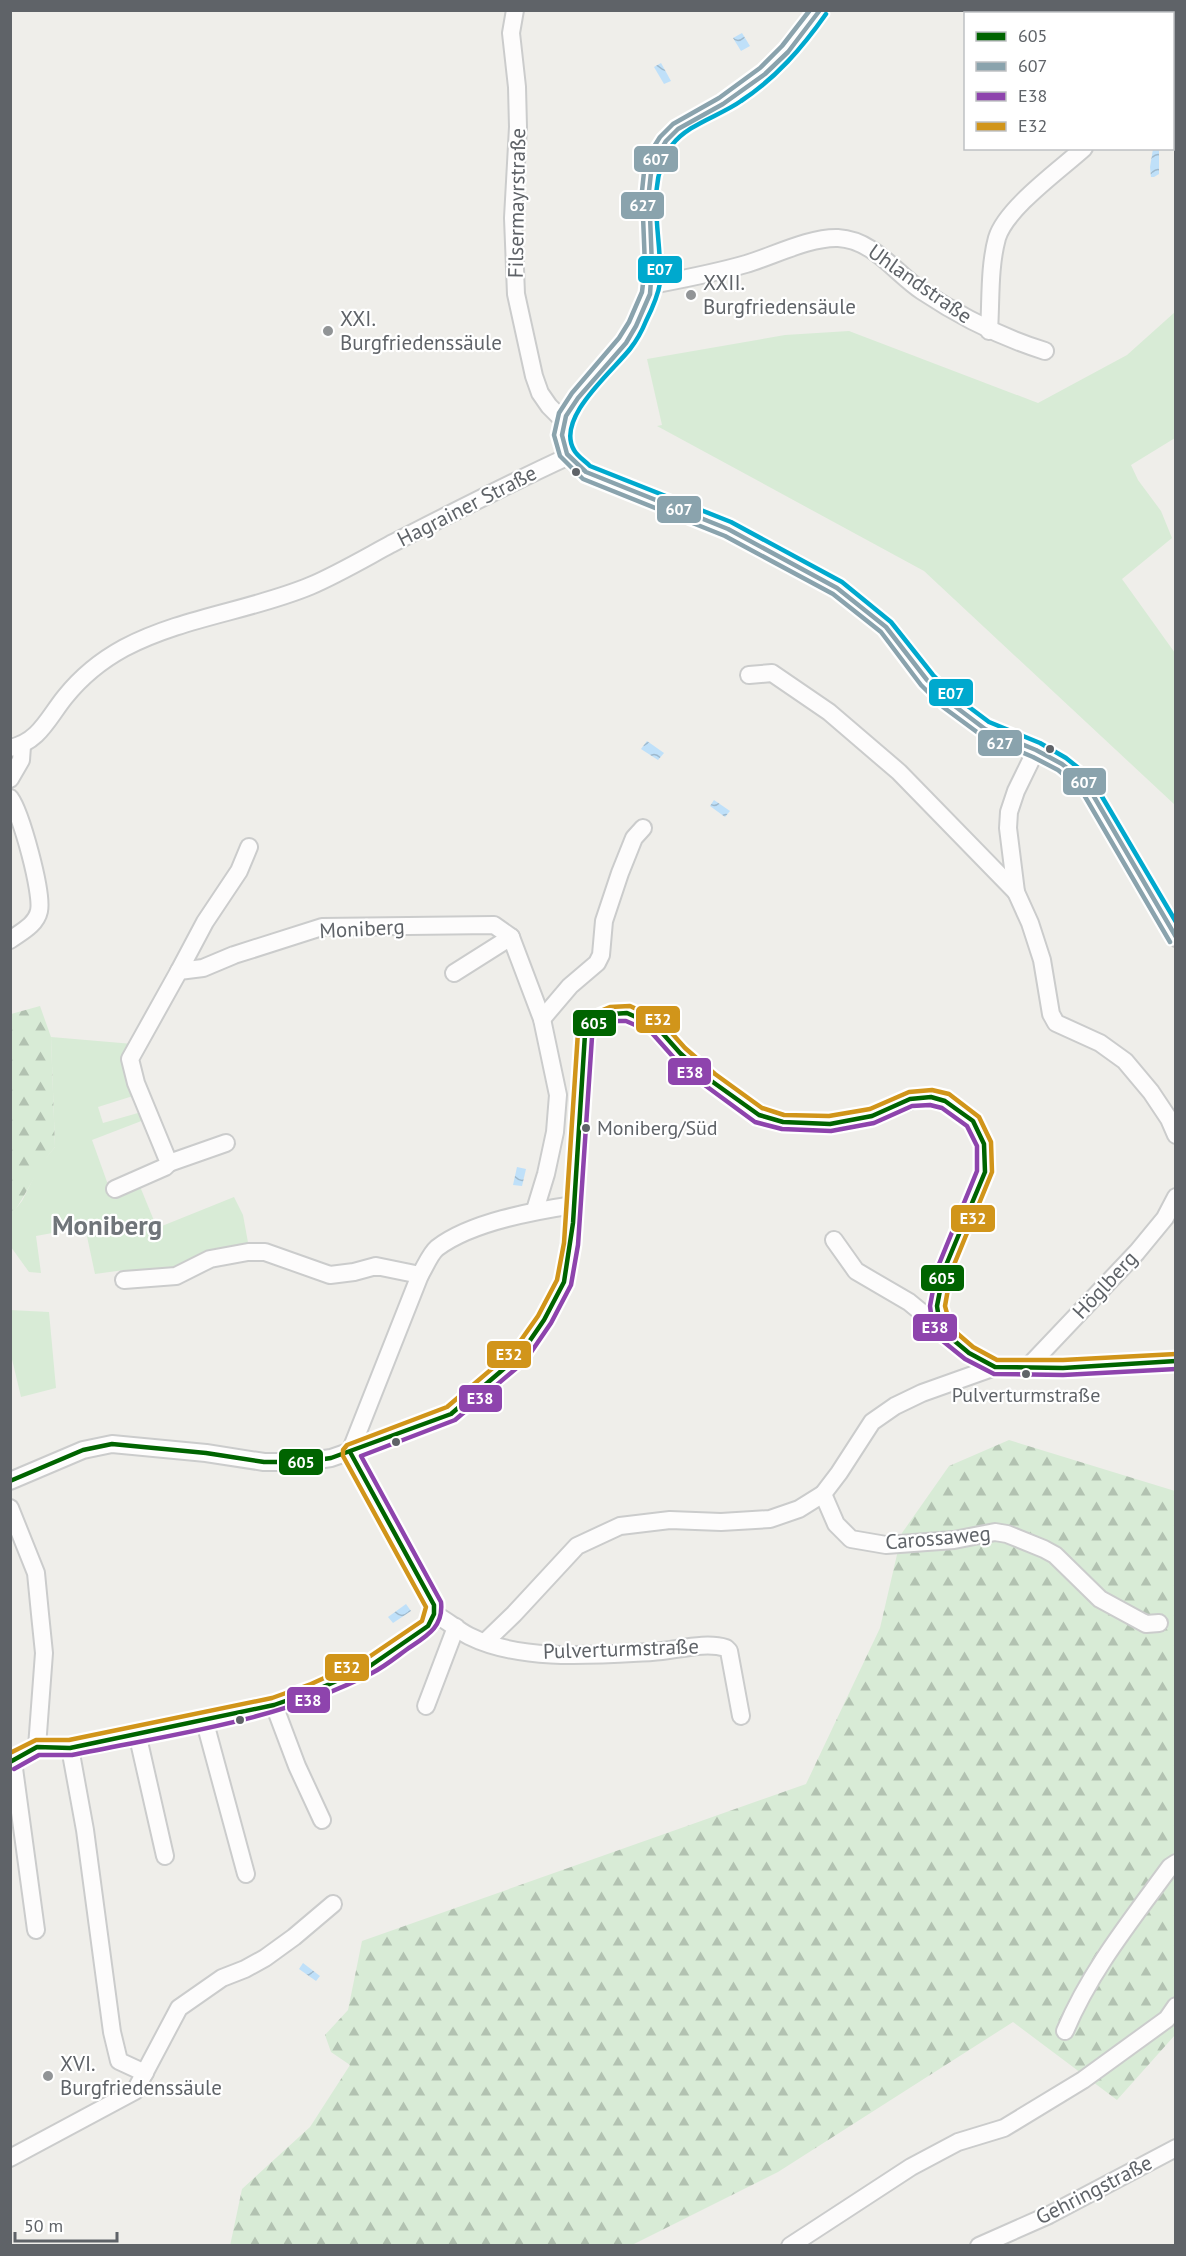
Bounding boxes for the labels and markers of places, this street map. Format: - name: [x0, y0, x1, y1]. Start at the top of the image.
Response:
- place label: XXII. Burgfriedensäule: [703, 269, 856, 320]
- marker: XXII. Burgfriedensäule: [684, 288, 698, 302]
- place label: XXI. Burgfriedenssäule: [340, 305, 502, 356]
- marker: XXI. Burgfriedenssäule: [321, 324, 335, 338]
- unlabelled marker: [570, 466, 582, 478]
- unlabelled marker: [1044, 743, 1056, 755]
- place label: Moniberg/Süd: [597, 1115, 718, 1141]
- marker: Moniberg/Süd: [580, 1122, 592, 1134]
- marker: Pulverturmstraße: [1020, 1368, 1032, 1380]
- place label: Pulverturmstraße: [952, 1382, 1100, 1408]
- unlabelled marker: [390, 1436, 402, 1448]
- unlabelled marker: [234, 1714, 246, 1726]
- place label: XVI. Burgfriedenssäule: [60, 2050, 222, 2101]
- marker: XVI. Burgfriedenssäule: [41, 2069, 55, 2083]

